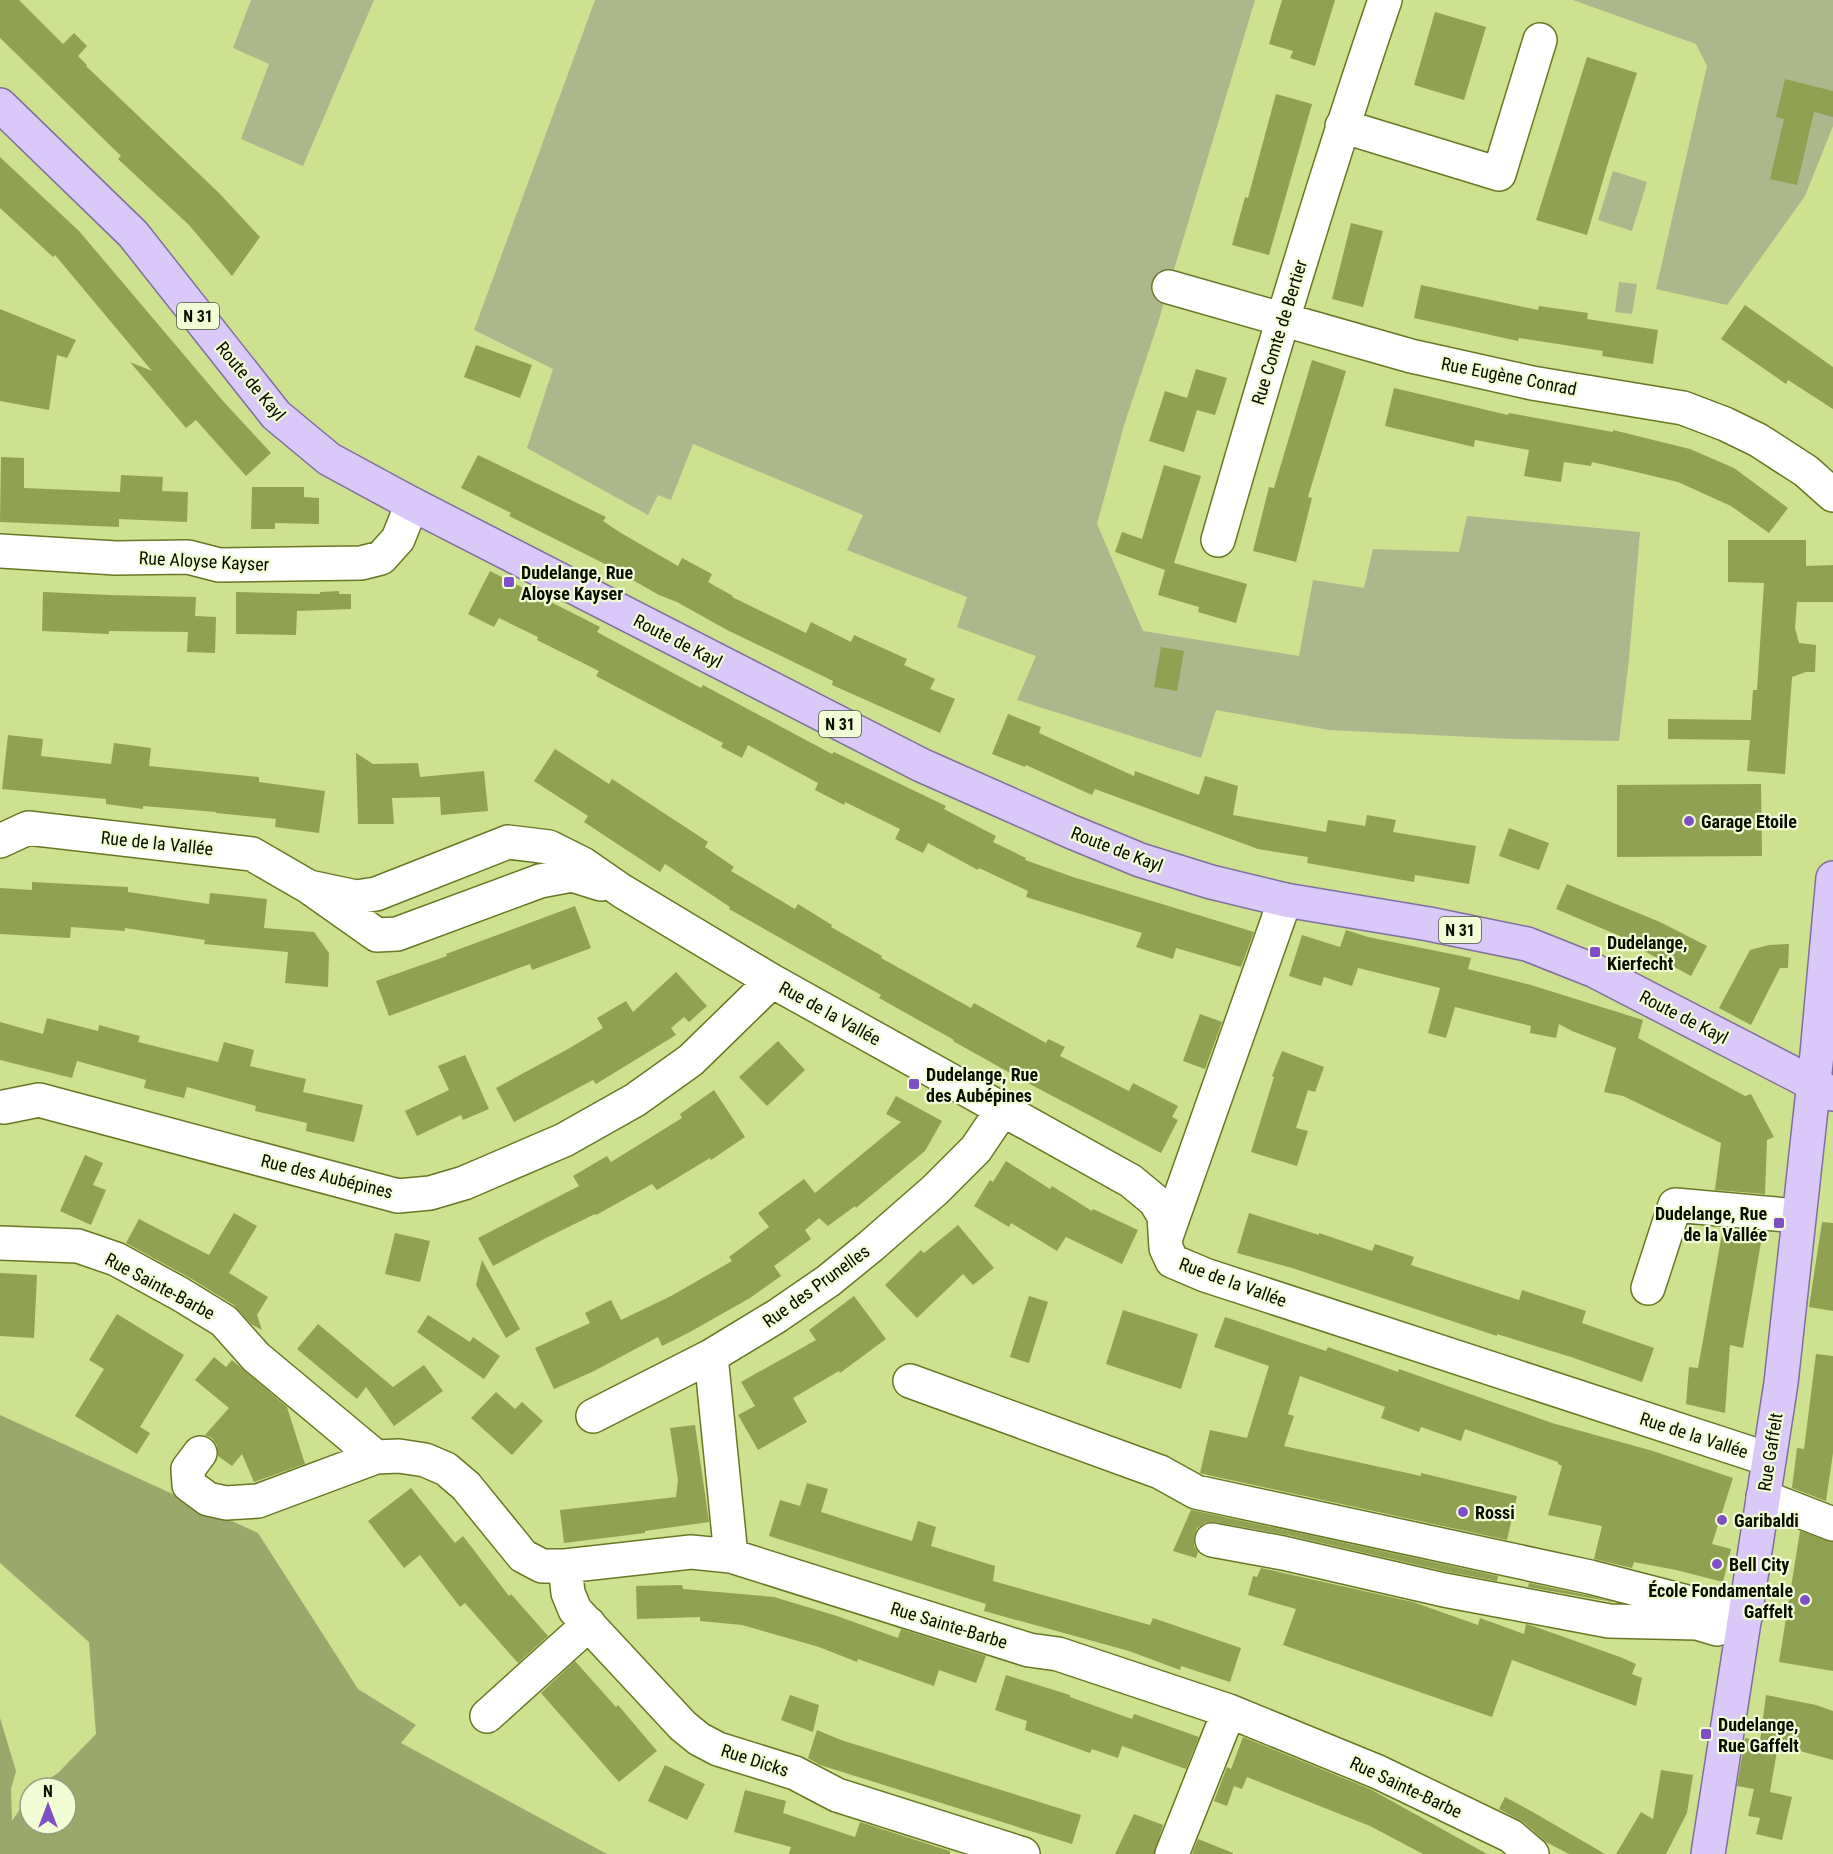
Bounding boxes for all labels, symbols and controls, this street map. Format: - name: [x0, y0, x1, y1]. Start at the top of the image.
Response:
- street label: Rue Comte de Bertier: [1247, 256, 1311, 407]
- road number: N 31: [177, 303, 219, 329]
- street label: Route de Kayl: [212, 337, 290, 425]
- street label: Rue Eugène Conrad: [1439, 353, 1579, 399]
- street label: Rue Aloyse Kayser: [138, 547, 270, 575]
- place label: Dudelange, Rue Aloyse Kayser: [521, 562, 633, 604]
- marker: Dudelange, Rue Aloyse Kayser: [502, 575, 516, 589]
- street label: Route de Kayl: [630, 610, 726, 672]
- road number: N 31: [819, 711, 861, 737]
- place label: Garage Etoile: [1701, 811, 1797, 832]
- marker: Garage Etoile: [1682, 814, 1696, 828]
- street label: Route de Kayl: [1068, 822, 1166, 876]
- street label: Rue de la Vallée: [100, 827, 214, 859]
- road number: N 31: [1439, 917, 1481, 943]
- place label: Dudelange, Kierfecht: [1607, 932, 1688, 974]
- marker: Dudelange, Kierfecht: [1588, 945, 1602, 959]
- street label: Rue de la Vallée: [776, 977, 884, 1049]
- street label: Route de Kayl: [1636, 986, 1732, 1048]
- place label: Dudelange, Rue des Aubépines: [926, 1064, 1038, 1106]
- marker: Dudelange, Rue des Aubépines: [907, 1077, 921, 1091]
- street label: Rue des Aubépines: [259, 1149, 395, 1203]
- place label: Dudelange, Rue de la Vallée: [1655, 1203, 1767, 1245]
- marker: Dudelange, Rue de la Vallée: [1772, 1216, 1786, 1230]
- street label: Rue des Prunelles: [759, 1240, 873, 1332]
- street label: Rue Sainte-Barbe: [102, 1248, 218, 1324]
- street label: Rue de la Vallée: [1176, 1253, 1290, 1311]
- street label: Rue de la Vallée: [1637, 1408, 1751, 1462]
- street label: Rue Gaffelt: [1753, 1411, 1787, 1493]
- place label: Rossi: [1475, 1502, 1515, 1523]
- marker: Rossi: [1456, 1505, 1470, 1519]
- place label: Garibaldi: [1734, 1510, 1799, 1531]
- marker: Garibaldi: [1715, 1513, 1729, 1527]
- place label: Bell City: [1729, 1554, 1789, 1575]
- marker: Bell City: [1710, 1557, 1724, 1571]
- place label: École Fondamentale Gaffelt: [1648, 1580, 1793, 1622]
- marker: École Fondamentale Gaffelt: [1798, 1593, 1812, 1607]
- street label: Rue Sainte-Barbe: [888, 1597, 1010, 1653]
- place label: Dudelange, Rue Gaffelt: [1718, 1714, 1799, 1756]
- marker: Dudelange, Rue Gaffelt: [1699, 1727, 1713, 1741]
- street label: Rue Dicks: [719, 1739, 791, 1781]
- street label: Rue Sainte-Barbe: [1347, 1752, 1465, 1822]
- north arrow: [18, 1776, 78, 1836]
- text: N: [43, 1782, 53, 1801]

